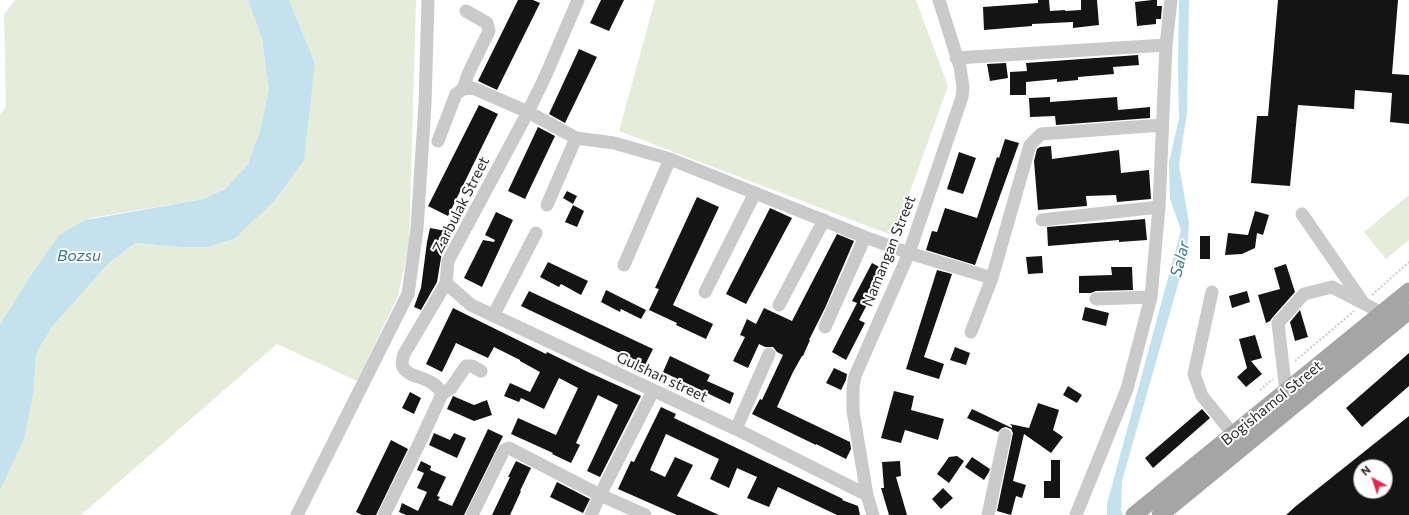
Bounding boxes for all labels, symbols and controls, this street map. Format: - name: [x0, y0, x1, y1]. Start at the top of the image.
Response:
- street label: Zarbulak Street: [429, 154, 493, 256]
- street label: Namangan Street: [858, 193, 920, 309]
- water label: Salar: [1166, 239, 1194, 279]
- water label: Bozsu: [57, 246, 101, 266]
- street label: Gulshan street: [614, 348, 710, 406]
- street label: Bogishamol Street: [1218, 357, 1326, 449]
- north arrow: [1353, 459, 1393, 499]
- text: N: [1358, 463, 1373, 478]

